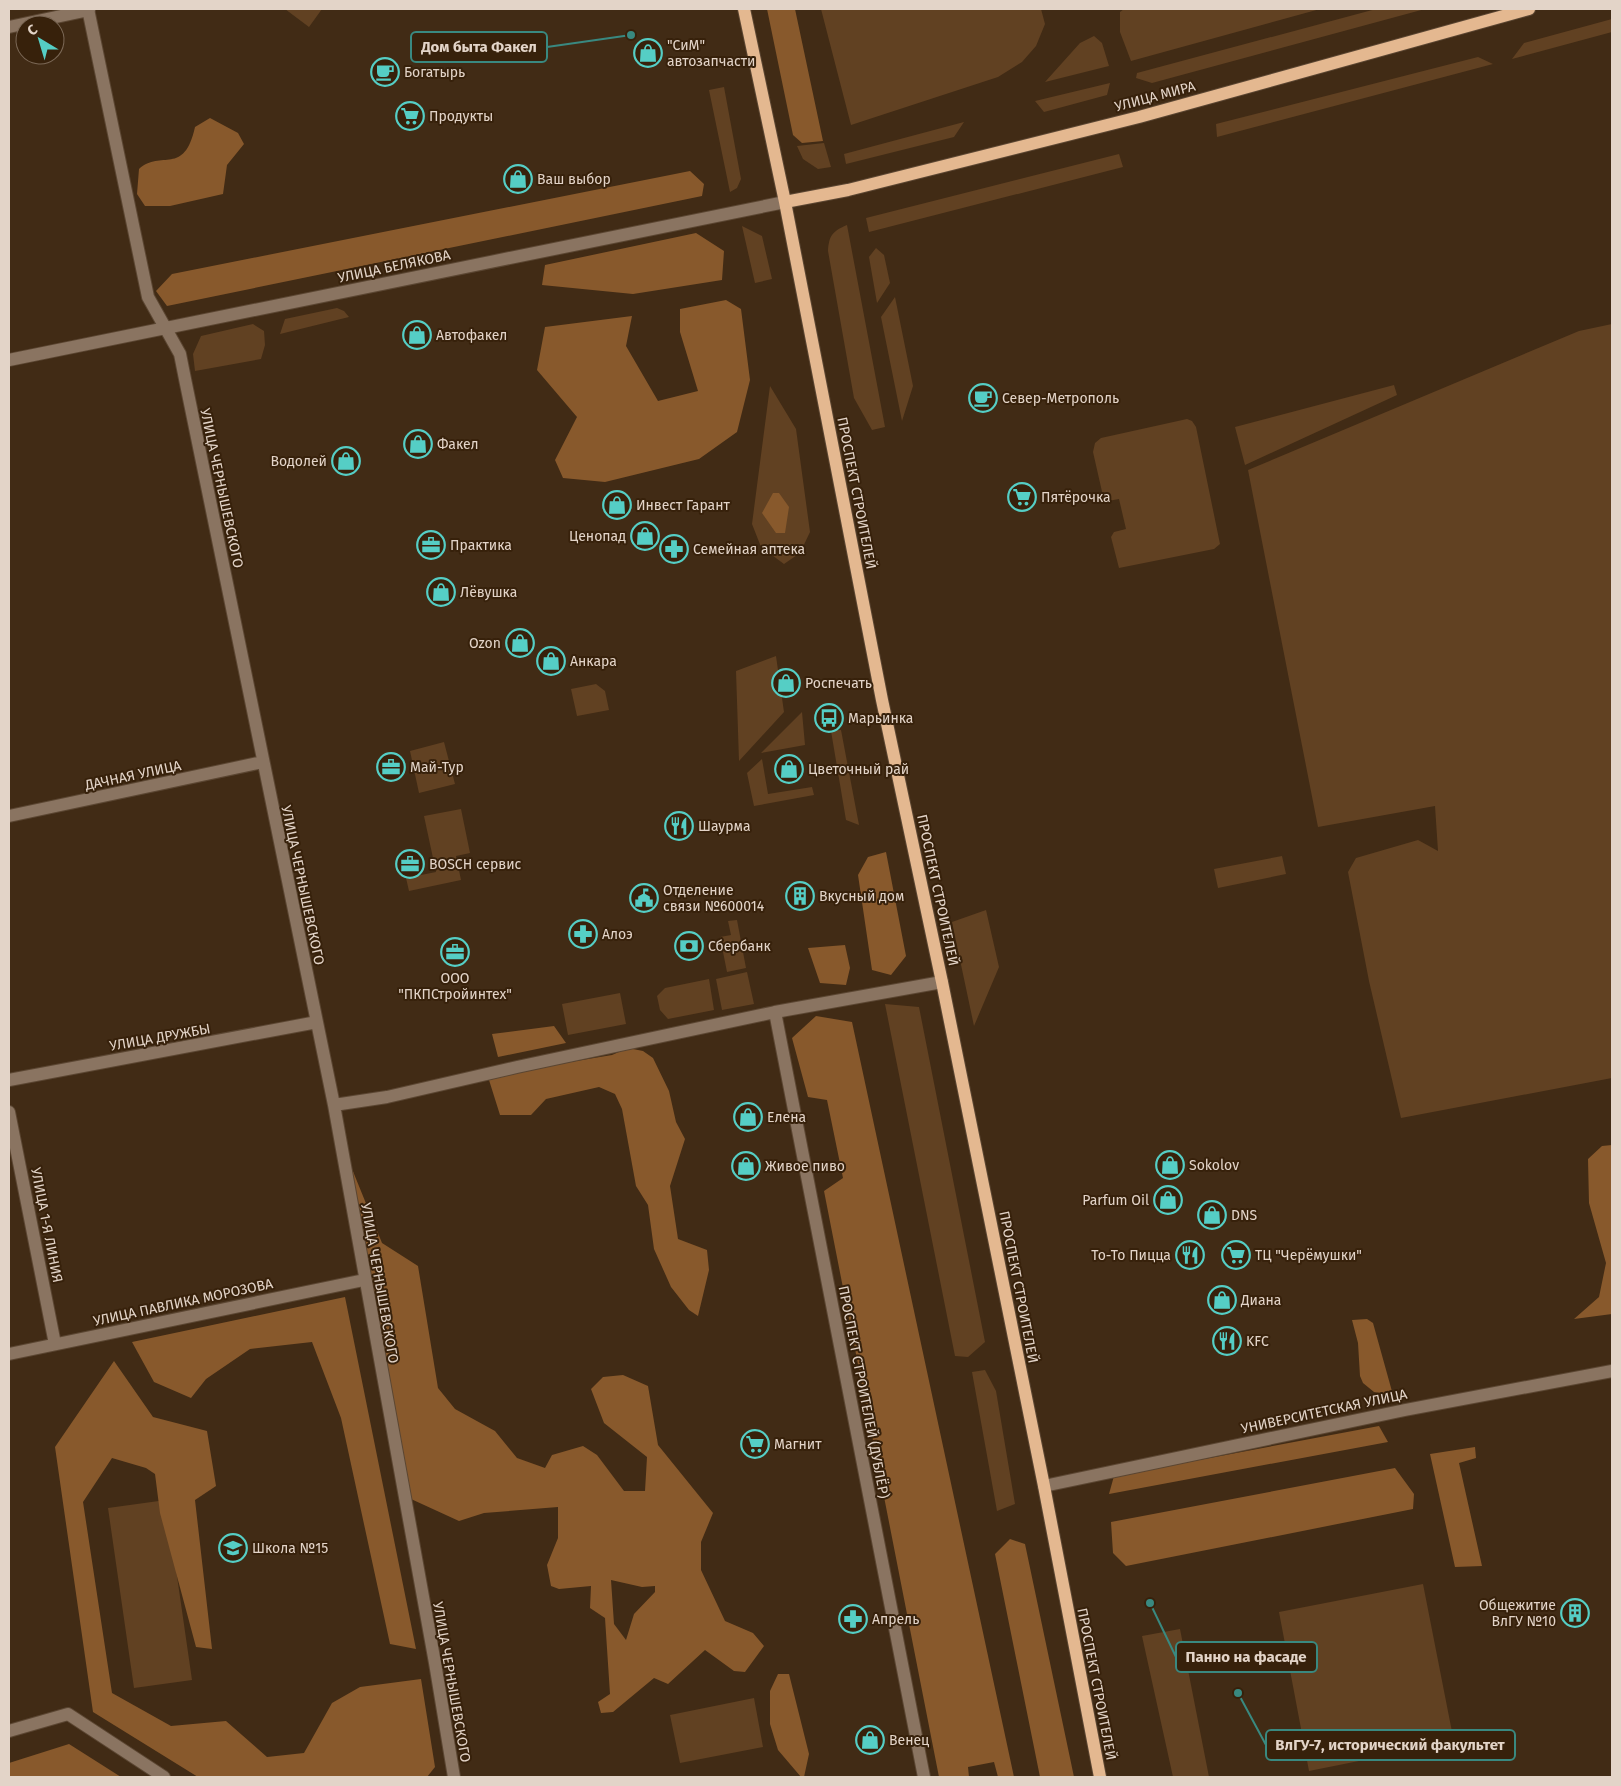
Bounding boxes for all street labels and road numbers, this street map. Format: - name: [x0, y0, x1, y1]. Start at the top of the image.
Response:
- street label: УЛИЦА МИРА: [1113, 78, 1197, 115]
- street label: УЛИЦА БЕЛЯКОВА: [336, 246, 452, 287]
- street label: УЛИЦА ЧЕРНЫШЕВСКОГО: [196, 407, 247, 569]
- street label: ПРОСПЕКТ СТРОИТЕЛЕЙ: [833, 416, 880, 571]
- street label: ДАЧНАЯ УЛИЦА: [82, 757, 183, 794]
- street label: УЛИЦА ЧЕРНЫШЕВСКОГО: [277, 804, 328, 966]
- street label: ПРОСПЕКТ СТРОИТЕЛЕЙ: [913, 813, 962, 967]
- street label: УЛИЦА ДРУЖБЫ: [108, 1020, 212, 1055]
- street label: УЛИЦА 1-Я ЛИНИЯ: [27, 1166, 66, 1284]
- street label: УЛИЦА ЧЕРНЫШЕВСКОГО: [357, 1201, 402, 1365]
- street label: ПРОСПЕКТ СТРОИТЕЛЕЙ: [995, 1210, 1042, 1365]
- street label: УЛИЦА ПАВЛИКА МОРОЗОВА: [92, 1275, 274, 1330]
- street label: ПРОСПЕКТ СТРОИТЕЛЕЙ (ДУБЛЁР): [835, 1284, 892, 1500]
- street label: УНИВЕРСИТЕТСКАЯ УЛИЦА: [1240, 1386, 1409, 1437]
- street label: УЛИЦА ЧЕРНЫШЕВСКОГО: [429, 1600, 474, 1764]
- street label: ПРОСПЕКТ СТРОИТЕЛЕЙ: [1073, 1607, 1120, 1762]

